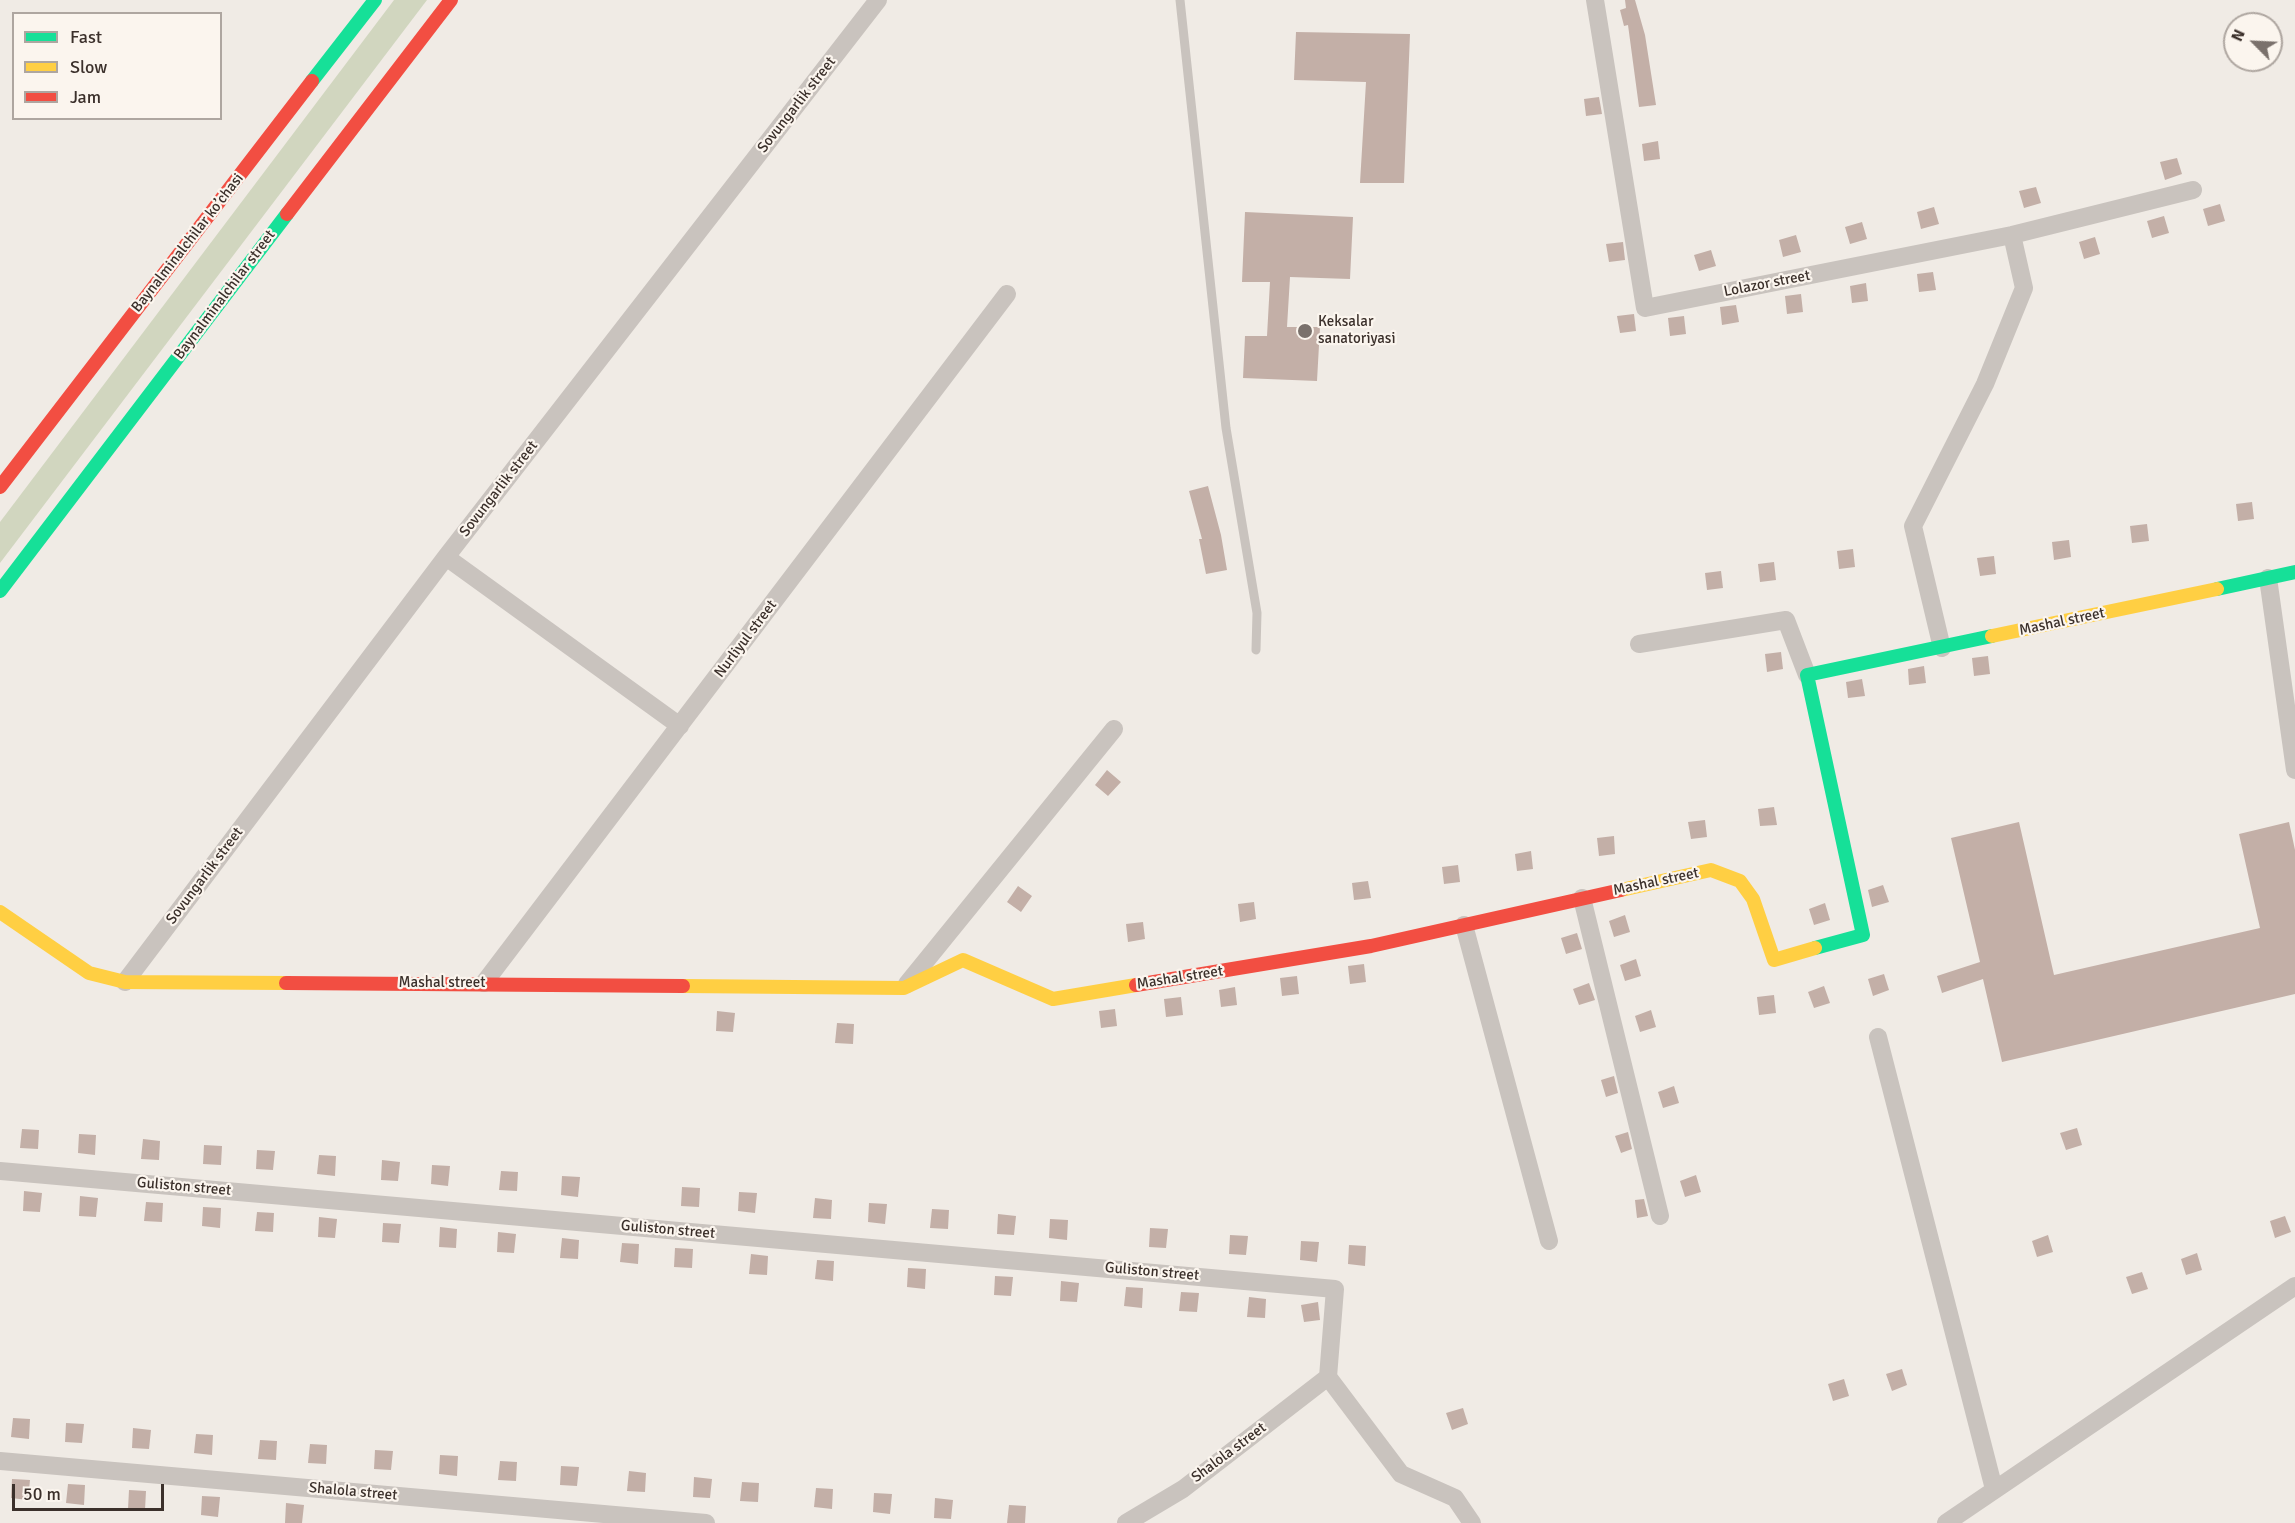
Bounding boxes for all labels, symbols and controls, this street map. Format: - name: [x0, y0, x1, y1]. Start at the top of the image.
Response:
- legend: [12, 12, 222, 120]
- north arrow: [2223, 12, 2283, 72]
- text: Fast: [70, 26, 102, 48]
- text: N: [2227, 26, 2250, 45]
- street label: Sovungarlik street: [754, 53, 840, 157]
- text: Slow: [70, 56, 107, 78]
- text: Jam: [70, 86, 101, 108]
- street label: Baynalminalchilar ko’chasi: [128, 170, 248, 316]
- street label: Baynalminalchilar street: [171, 227, 279, 363]
- street label: Lolazor street: [1722, 267, 1812, 301]
- place label: Keksalar sanatoriyasi: [1318, 313, 1395, 348]
- marker: Keksalar sanatoriyasi: [1296, 322, 1314, 340]
- street label: Sovungarlik street: [456, 437, 542, 541]
- street label: Nurliyul street: [711, 597, 781, 681]
- street label: Mashal street: [2018, 604, 2106, 640]
- street label: Sovungarlik street: [163, 824, 247, 928]
- street label: Mashal street: [1612, 864, 1700, 900]
- street label: Mashal street: [1136, 962, 1224, 994]
- street label: Mashal street: [398, 974, 486, 992]
- street label: Guliston street: [136, 1174, 232, 1200]
- street label: Guliston street: [620, 1217, 716, 1243]
- street label: Guliston street: [1104, 1259, 1200, 1285]
- street label: Shalola street: [1188, 1419, 1270, 1487]
- scale bar: [15, 1472, 166, 1510]
- street label: Shalola street: [308, 1479, 398, 1505]
- text: 50 m: [23, 1483, 61, 1505]

